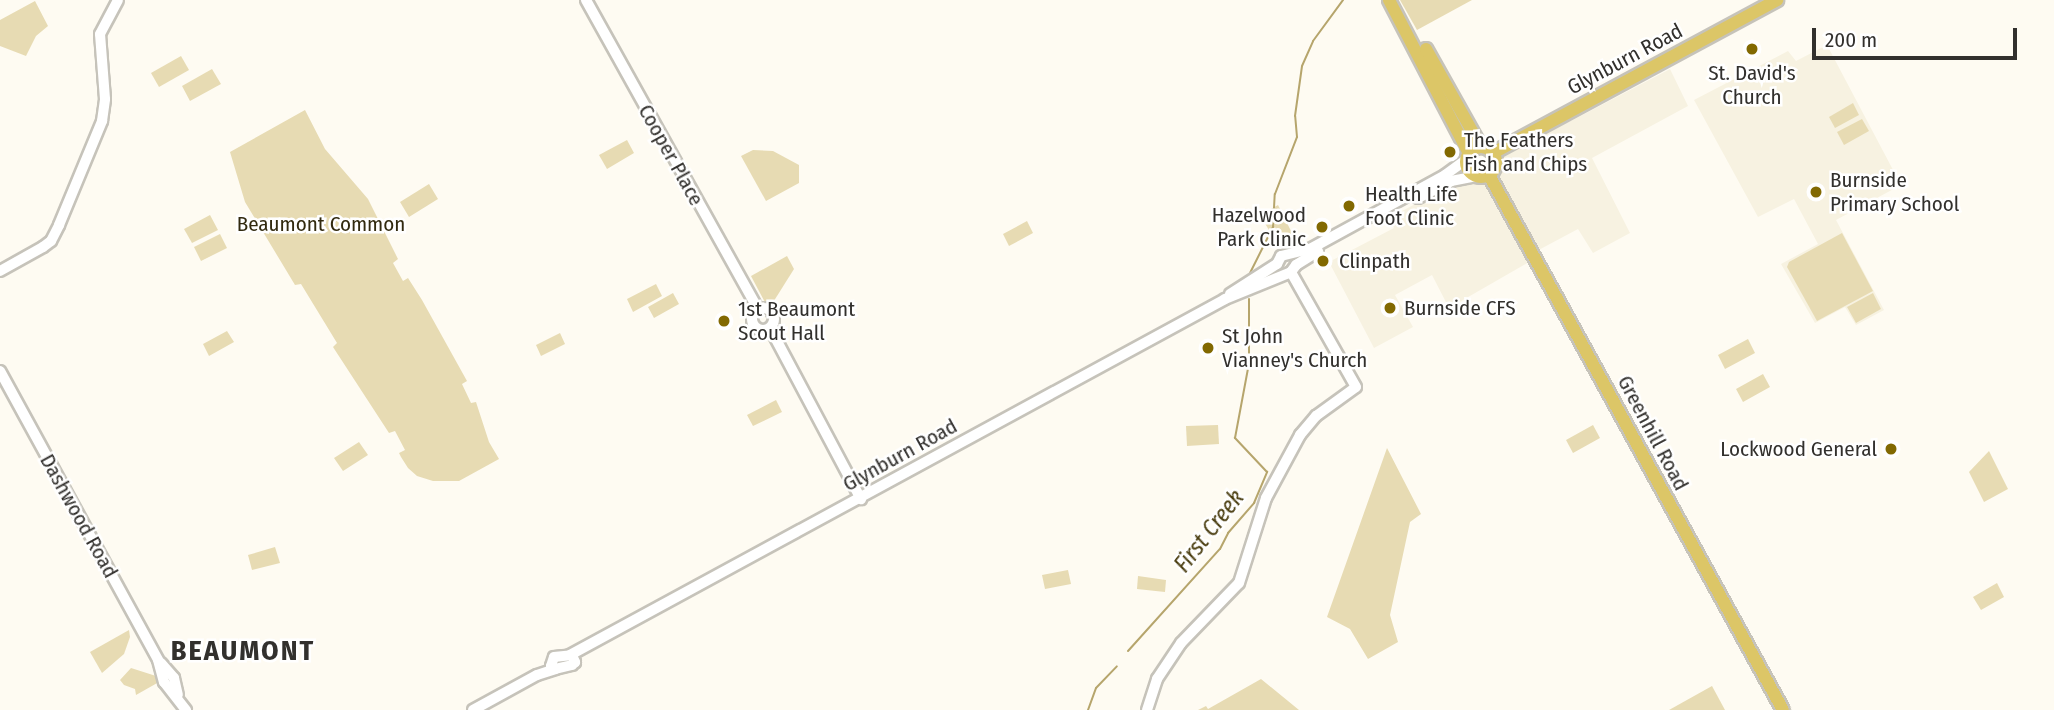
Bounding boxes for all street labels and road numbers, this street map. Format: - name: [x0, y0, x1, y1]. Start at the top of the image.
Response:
- street label: Glynburn Road: [1563, 18, 1687, 100]
- street label: Cooper Place: [633, 100, 709, 210]
- street label: Greenhill Road: [1612, 371, 1694, 495]
- street label: Glynburn Road: [838, 413, 962, 497]
- street label: Dashwood Road: [35, 450, 123, 582]

